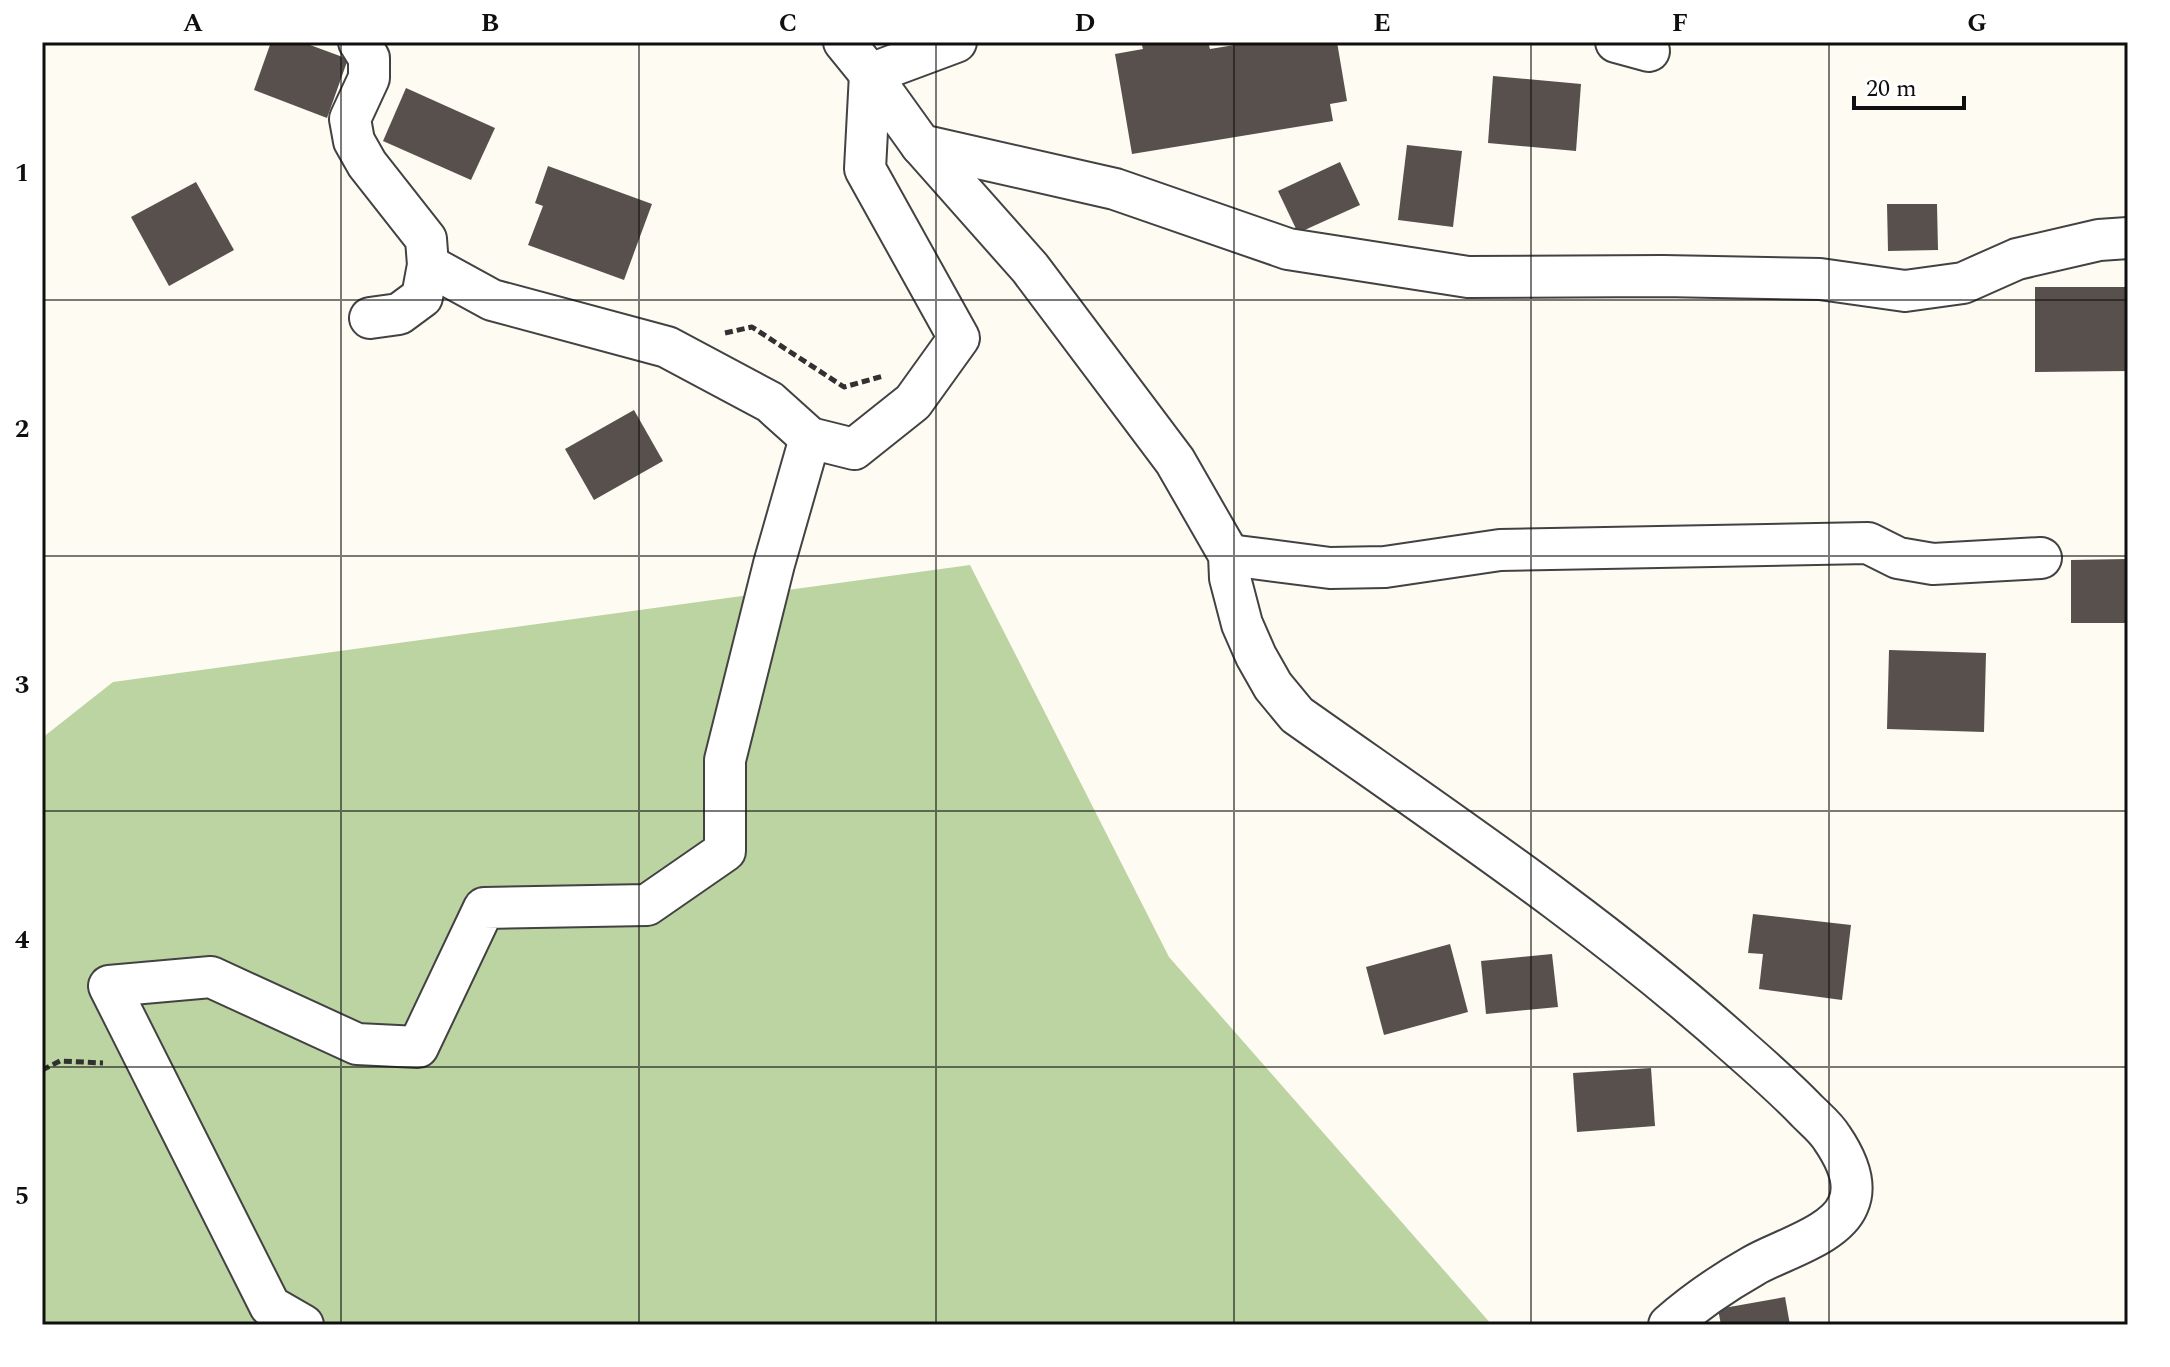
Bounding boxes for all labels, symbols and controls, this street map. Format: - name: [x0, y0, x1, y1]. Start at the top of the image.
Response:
- text: A: [183, 3, 203, 43]
- text: B: [481, 3, 499, 43]
- text: C: [779, 3, 797, 43]
- text: D: [1075, 3, 1095, 43]
- text: E: [1373, 3, 1391, 43]
- text: F: [1672, 3, 1688, 43]
- text: G: [1967, 3, 1987, 43]
- scale bar: [1854, 60, 1964, 110]
- text: 20 m: [1866, 71, 1917, 107]
- text: 1: [15, 153, 29, 193]
- text: 2: [15, 409, 29, 449]
- text: 3: [15, 665, 29, 705]
- text: 4: [15, 920, 30, 960]
- text: 5: [15, 1176, 29, 1216]

